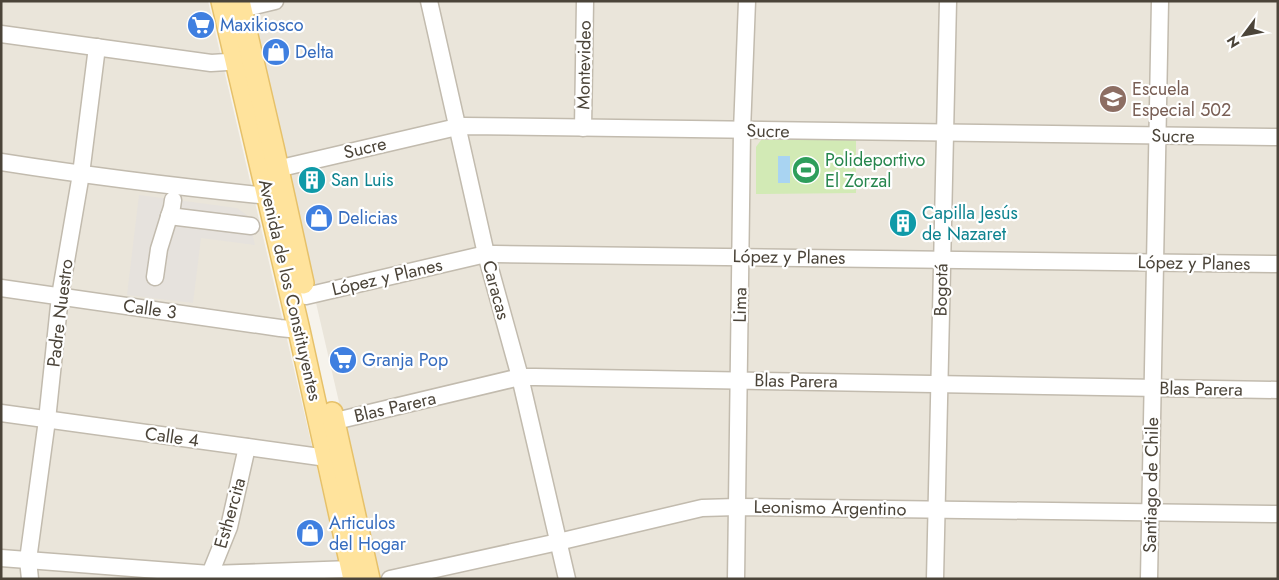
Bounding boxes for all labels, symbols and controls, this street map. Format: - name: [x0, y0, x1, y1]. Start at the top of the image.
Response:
- supermarket icon: Maxikiosco: [186, 10, 216, 40]
- north arrow: [1219, 10, 1269, 60]
- place label: Maxikiosco: [220, 12, 304, 38]
- street label: Montevideo: [570, 20, 598, 110]
- text: N: [1222, 32, 1244, 52]
- shop icon: Delta: [261, 37, 291, 67]
- place label: Delta: [295, 39, 334, 65]
- place label: Escuela Especial 502: [1132, 76, 1231, 123]
- school or university icon: Escuela Especial 502: [1098, 84, 1128, 114]
- street label: Sucre: [746, 118, 790, 144]
- street label: Sucre: [1151, 123, 1195, 149]
- street label: Sucre: [341, 130, 389, 166]
- place label: Polideportivo El Zorzal: [825, 147, 925, 194]
- sports icon: Polideportivo El Zorzal: [791, 155, 821, 185]
- building icon: San Luis: [297, 165, 327, 195]
- place label: San Luis: [331, 167, 394, 193]
- street label: Avenida de los Constituyentes: [252, 177, 328, 403]
- place label: Capilla Jesús de Nazaret: [922, 200, 1018, 247]
- shop icon: Delicias: [304, 203, 334, 233]
- place label: Delicias: [338, 205, 398, 231]
- building icon: Capilla Jesús de Nazaret: [888, 208, 918, 238]
- street label: López y Planes: [732, 243, 846, 271]
- street label: López y Planes: [1137, 249, 1251, 277]
- street label: López y Planes: [329, 252, 445, 302]
- street label: Padre Nuestro: [40, 257, 80, 369]
- street label: Caracas: [476, 257, 516, 323]
- street label: Bogotá: [928, 263, 954, 317]
- street label: Lima: [727, 287, 753, 323]
- street label: Calle 3: [122, 292, 179, 326]
- supermarket icon: Granja Pop: [328, 345, 358, 375]
- place label: Granja Pop: [362, 347, 448, 373]
- street label: Blas Parera: [754, 367, 838, 395]
- street label: Blas Parera: [1159, 375, 1243, 403]
- street label: Blas Parera: [351, 385, 439, 429]
- street label: Santiago de Chile: [1137, 417, 1165, 553]
- street label: Calle 4: [143, 420, 201, 454]
- street label: Esthercita: [208, 475, 252, 551]
- street label: Leonismo Argentino: [753, 494, 907, 522]
- place label: Articulos del Hogar: [329, 510, 407, 557]
- shop icon: Articulos del Hogar: [295, 518, 325, 548]

